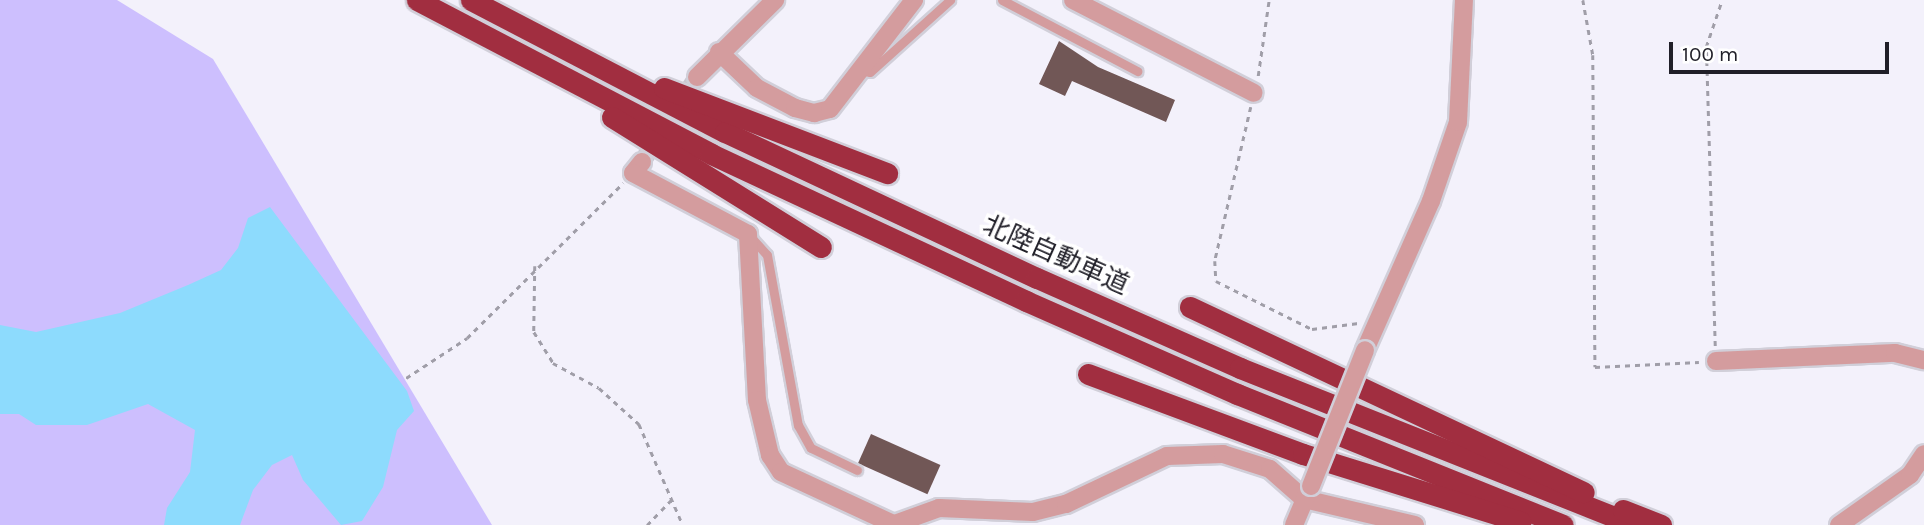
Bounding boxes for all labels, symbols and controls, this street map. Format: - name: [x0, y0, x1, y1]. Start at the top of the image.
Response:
- scale bar: [1672, 28, 1892, 72]
- text: 100 m: [1682, 42, 1739, 66]
- street label: 北陸自動車道: [978, 209, 1134, 301]

